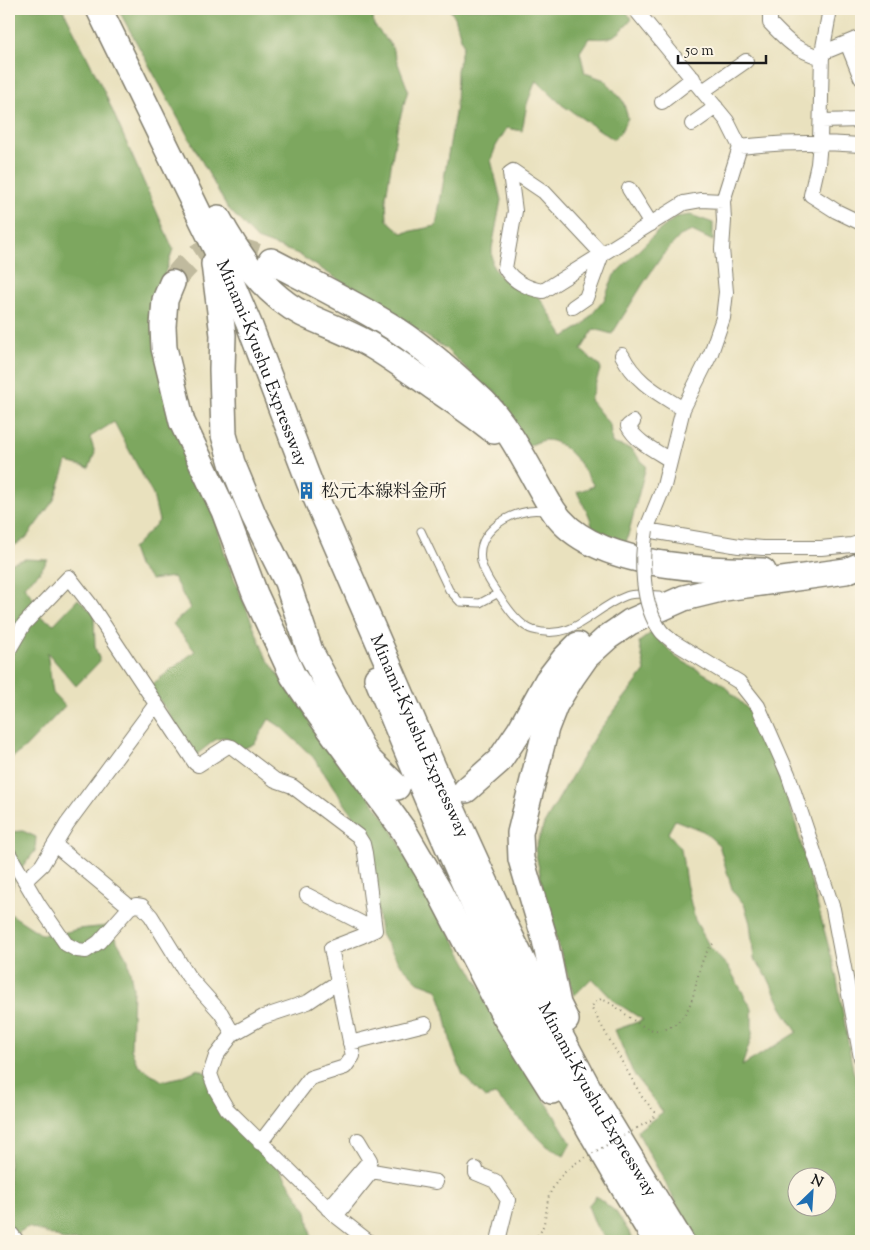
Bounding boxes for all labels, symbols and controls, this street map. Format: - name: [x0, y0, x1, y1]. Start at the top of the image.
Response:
- scale bar: [678, 32, 765, 64]
- text: 50 m: [684, 41, 714, 62]
- street label: Minami-Kyushu Expressway: [208, 256, 313, 471]
- place label: 松元本線料金所: [321, 480, 447, 506]
- building icon: 松元本線料金所: [297, 481, 317, 501]
- street label: Minami-Kyushu Expressway: [362, 631, 475, 843]
- street label: Minami-Kyushu Expressway: [530, 999, 662, 1202]
- north arrow: [788, 1168, 838, 1218]
- text: N: [807, 1171, 826, 1193]

